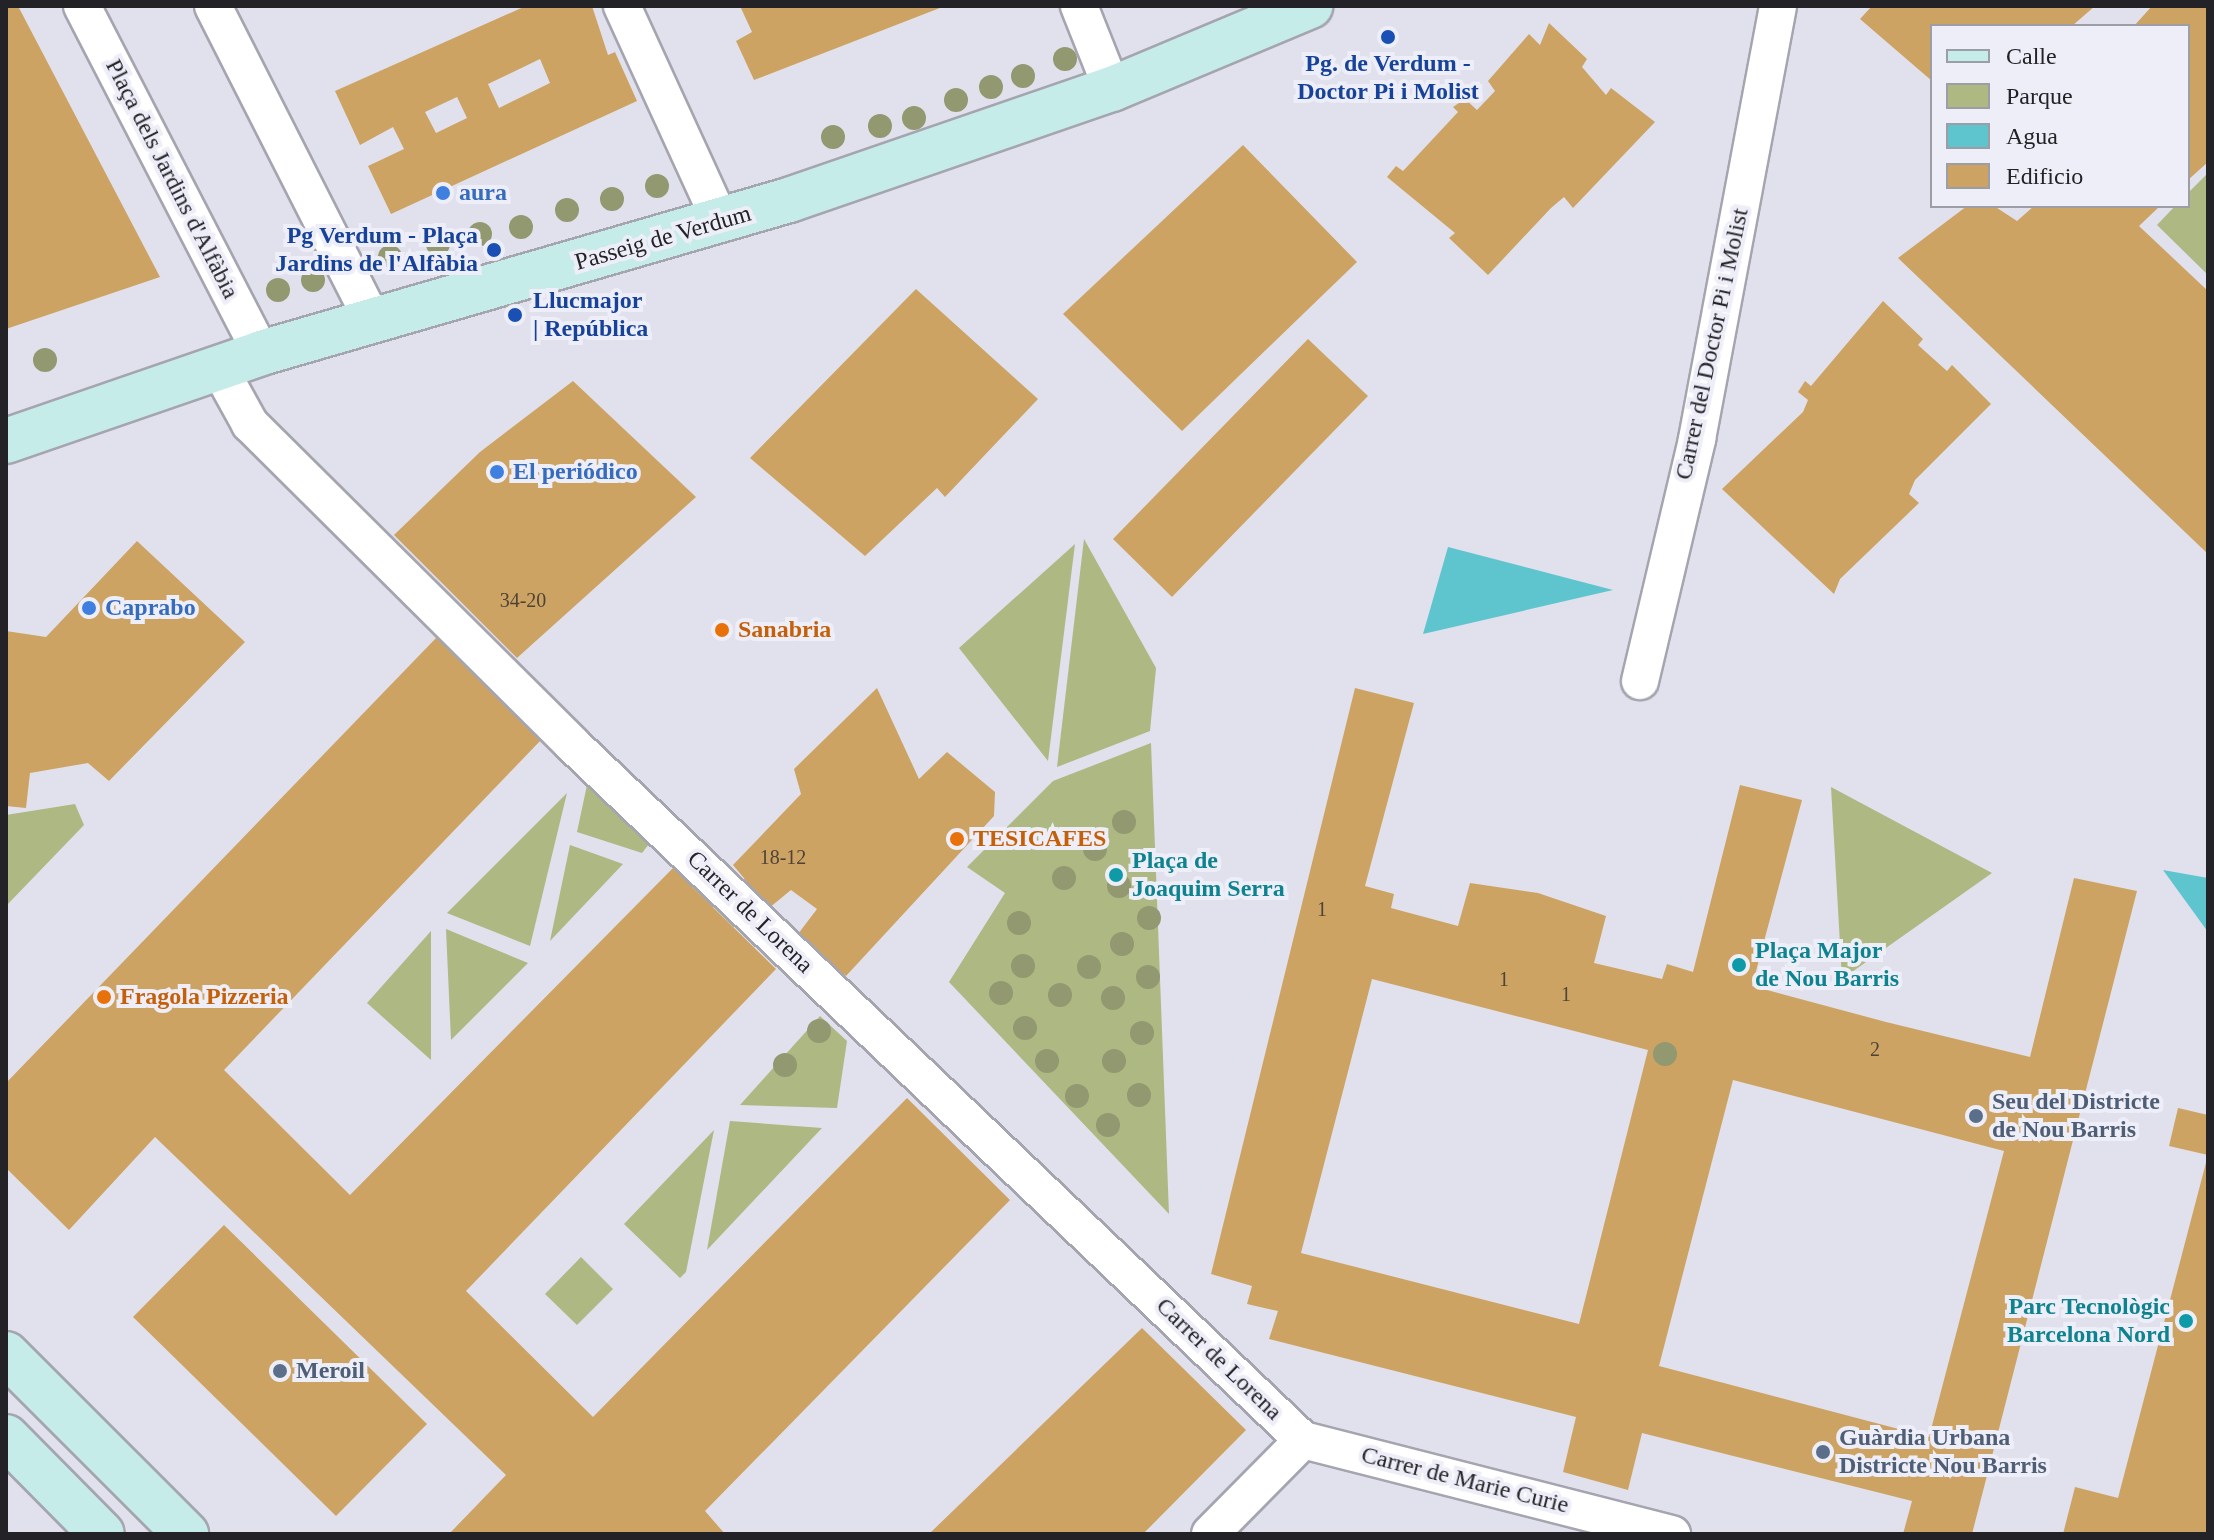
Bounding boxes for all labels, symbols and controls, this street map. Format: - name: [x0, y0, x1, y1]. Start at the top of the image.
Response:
- legend: [1930, 24, 2190, 208]
- marker: Pg. de Verdum - Doctor Pi i Molist: [1379, 28, 1397, 46]
- text: Calle: [2006, 43, 2057, 69]
- place label: Pg. de Verdum - Doctor Pi i Molist: [1297, 50, 1479, 106]
- street label: Plaça dels Jardins d'Alfàbia: [99, 54, 245, 304]
- text: Parque: [2006, 83, 2073, 109]
- text: Agua: [2006, 123, 2058, 149]
- text: Edificio: [2006, 163, 2083, 189]
- place label: aura: [459, 179, 507, 207]
- marker: aura: [434, 184, 452, 202]
- street label: Passeig de Verdum: [571, 199, 755, 277]
- street label: Carrer del Doctor Pi i Molist: [1669, 206, 1755, 482]
- place label: Pg Verdum - Plaça Jardins de l'Alfàbia: [275, 222, 478, 278]
- marker: Pg Verdum - Plaça Jardins de l'Alfàbia: [485, 241, 503, 259]
- place label: Llucmajor | República: [533, 287, 648, 343]
- marker: Llucmajor | República: [504, 304, 526, 326]
- place label: El periódico: [513, 458, 638, 486]
- marker: El periódico: [488, 463, 506, 481]
- house number: 34-20: [500, 588, 546, 612]
- place label: Caprabo: [105, 594, 196, 622]
- marker: Caprabo: [80, 599, 98, 617]
- place label: Sanabria: [738, 616, 831, 644]
- marker: Sanabria: [713, 621, 731, 639]
- place label: TESICAFES: [973, 825, 1106, 853]
- marker: TESICAFES: [948, 830, 966, 848]
- street label: Carrer de Lorena: [681, 845, 819, 979]
- house number: 18-12: [760, 845, 806, 869]
- place label: Plaça de Joaquim Serra: [1132, 847, 1285, 903]
- marker: Plaça de Joaquim Serra: [1107, 866, 1125, 884]
- house number: 1: [1317, 897, 1327, 921]
- place label: Plaça Major de Nou Barris: [1755, 937, 1899, 993]
- marker: Plaça Major de Nou Barris: [1730, 956, 1748, 974]
- house number: 1: [1499, 967, 1509, 991]
- house number: 1: [1561, 982, 1571, 1006]
- place label: Fragola Pizzeria: [120, 983, 289, 1011]
- marker: Fragola Pizzeria: [95, 988, 113, 1006]
- house number: 2: [1870, 1037, 1880, 1061]
- place label: Seu del Districte de Nou Barris: [1992, 1088, 2160, 1144]
- marker: Seu del Districte de Nou Barris: [1967, 1107, 1985, 1125]
- street label: Carrer de Lorena: [1150, 1292, 1288, 1426]
- place label: Parc Tecnològic Barcelona Nord: [2007, 1293, 2170, 1349]
- marker: Parc Tecnològic Barcelona Nord: [2177, 1312, 2195, 1330]
- place label: Meroil: [296, 1357, 365, 1385]
- marker: Meroil: [271, 1362, 289, 1380]
- place label: Guàrdia Urbana Districte Nou Barris: [1839, 1424, 2047, 1480]
- street label: Carrer de Marie Curie: [1358, 1440, 1572, 1520]
- marker: Guàrdia Urbana Districte Nou Barris: [1814, 1443, 1832, 1461]

